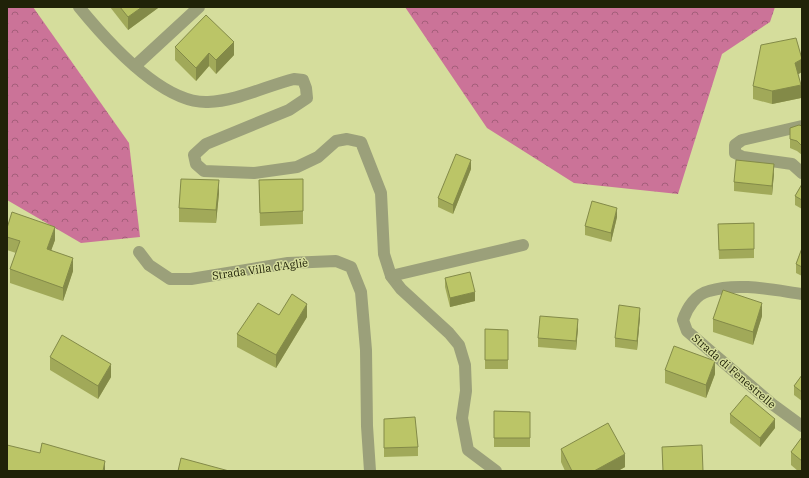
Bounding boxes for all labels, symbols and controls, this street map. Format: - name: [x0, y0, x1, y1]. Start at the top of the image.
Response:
- street label: Strada Villa d'Agliè: [211, 255, 309, 283]
- street label: Strada di Fenestrelle: [689, 331, 779, 411]

